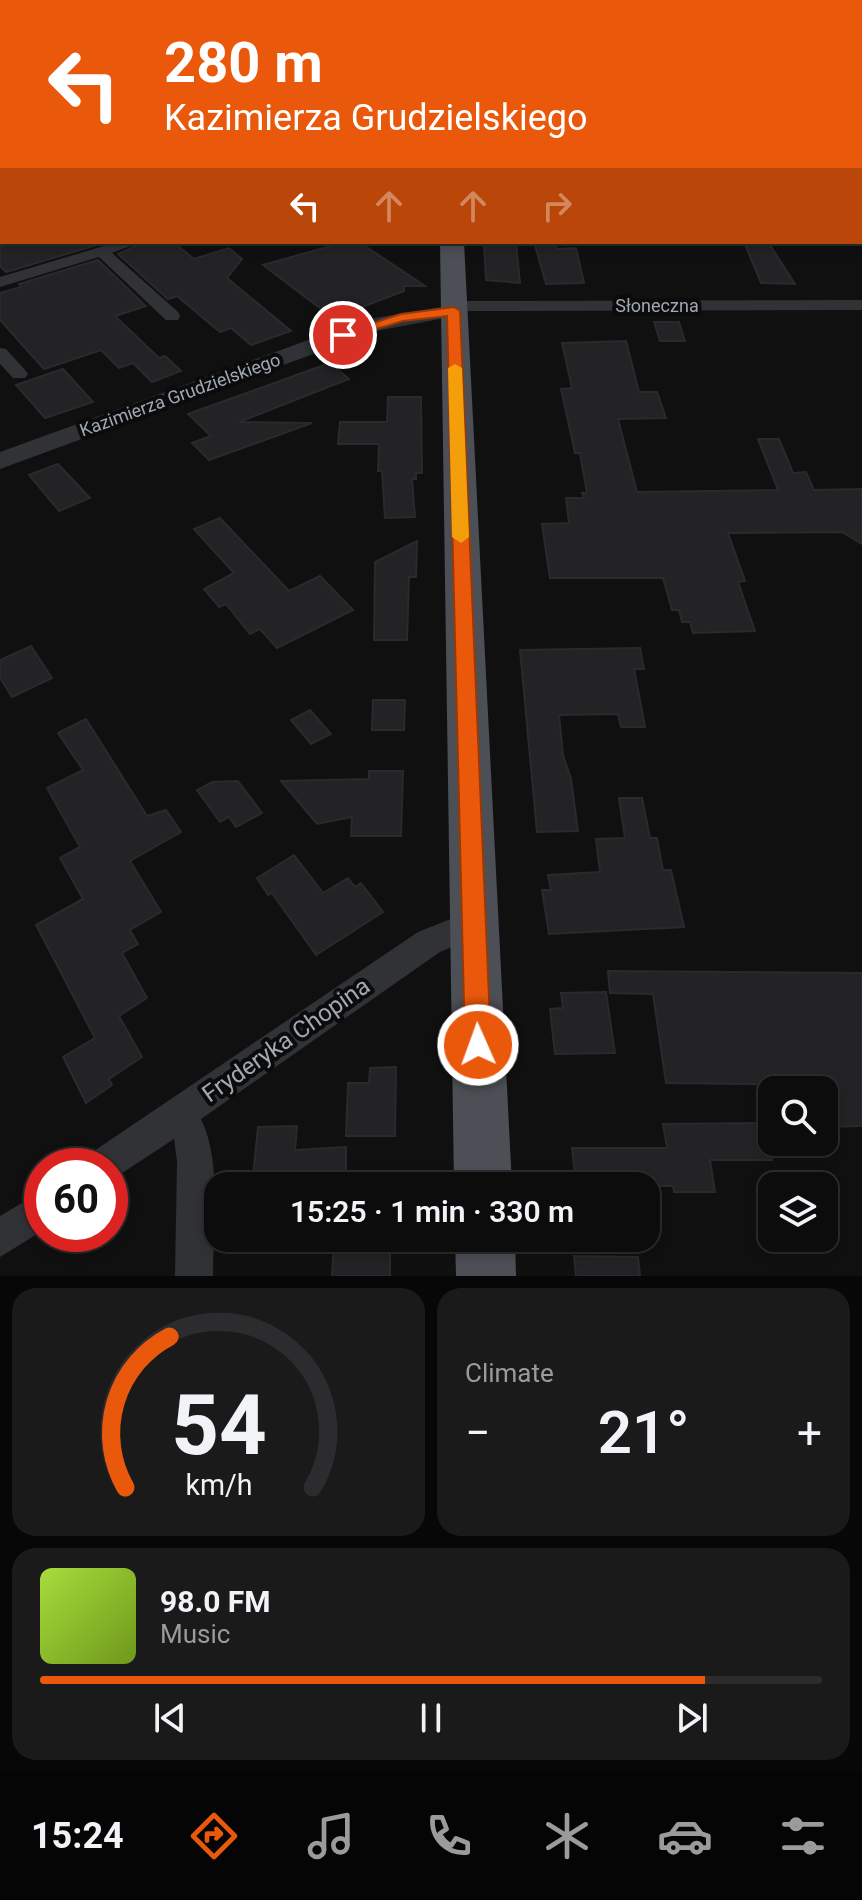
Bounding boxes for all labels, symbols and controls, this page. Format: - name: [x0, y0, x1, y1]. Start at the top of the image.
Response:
- text: 280 m: [164, 30, 323, 96]
- icon: left: [32, 32, 136, 136]
- text: Kazimierza Grudzielskiego: [164, 97, 588, 139]
- icon: left: [283, 184, 327, 228]
- icon: ahead: [367, 184, 411, 228]
- icon: ahead: [451, 184, 495, 228]
- icon: right: [535, 184, 579, 228]
- street label: Słoneczna: [615, 295, 699, 316]
- pin: [309, 301, 377, 369]
- icon: arrive: [321, 313, 365, 357]
- street label: Kazimierza Grudzielskiego: [77, 348, 283, 441]
- street label: Fryderyka Chopina: [197, 972, 375, 1108]
- position arrow: [436, 1003, 520, 1087]
- map controls: [758, 1076, 838, 1252]
- button: search: [758, 1076, 838, 1156]
- speed limit sign: 60: [24, 1148, 128, 1252]
- button: layers: [758, 1172, 838, 1252]
- text: 15:25 · 1 min · 330 m: [290, 1194, 574, 1229]
- text: Climate: [465, 1358, 554, 1388]
- text: 54: [171, 1377, 266, 1474]
- text: 21°: [598, 1397, 689, 1468]
- text: −: [465, 1407, 490, 1459]
- text: +: [797, 1407, 822, 1459]
- text: km/h: [185, 1468, 252, 1502]
- text: 98.0 FM: [160, 1584, 271, 1619]
- text: Music: [160, 1619, 230, 1649]
- icon: previous: [148, 1696, 192, 1740]
- icon: pause: [409, 1696, 453, 1740]
- icon: next: [670, 1696, 714, 1740]
- icon: directions: [186, 1808, 242, 1864]
- icon: music: [303, 1808, 359, 1864]
- icon: phone: [421, 1808, 477, 1864]
- icon: climate: [539, 1808, 595, 1864]
- icon: car: [657, 1808, 713, 1864]
- icon: filters: [775, 1808, 831, 1864]
- text: 15:24: [31, 1815, 124, 1857]

